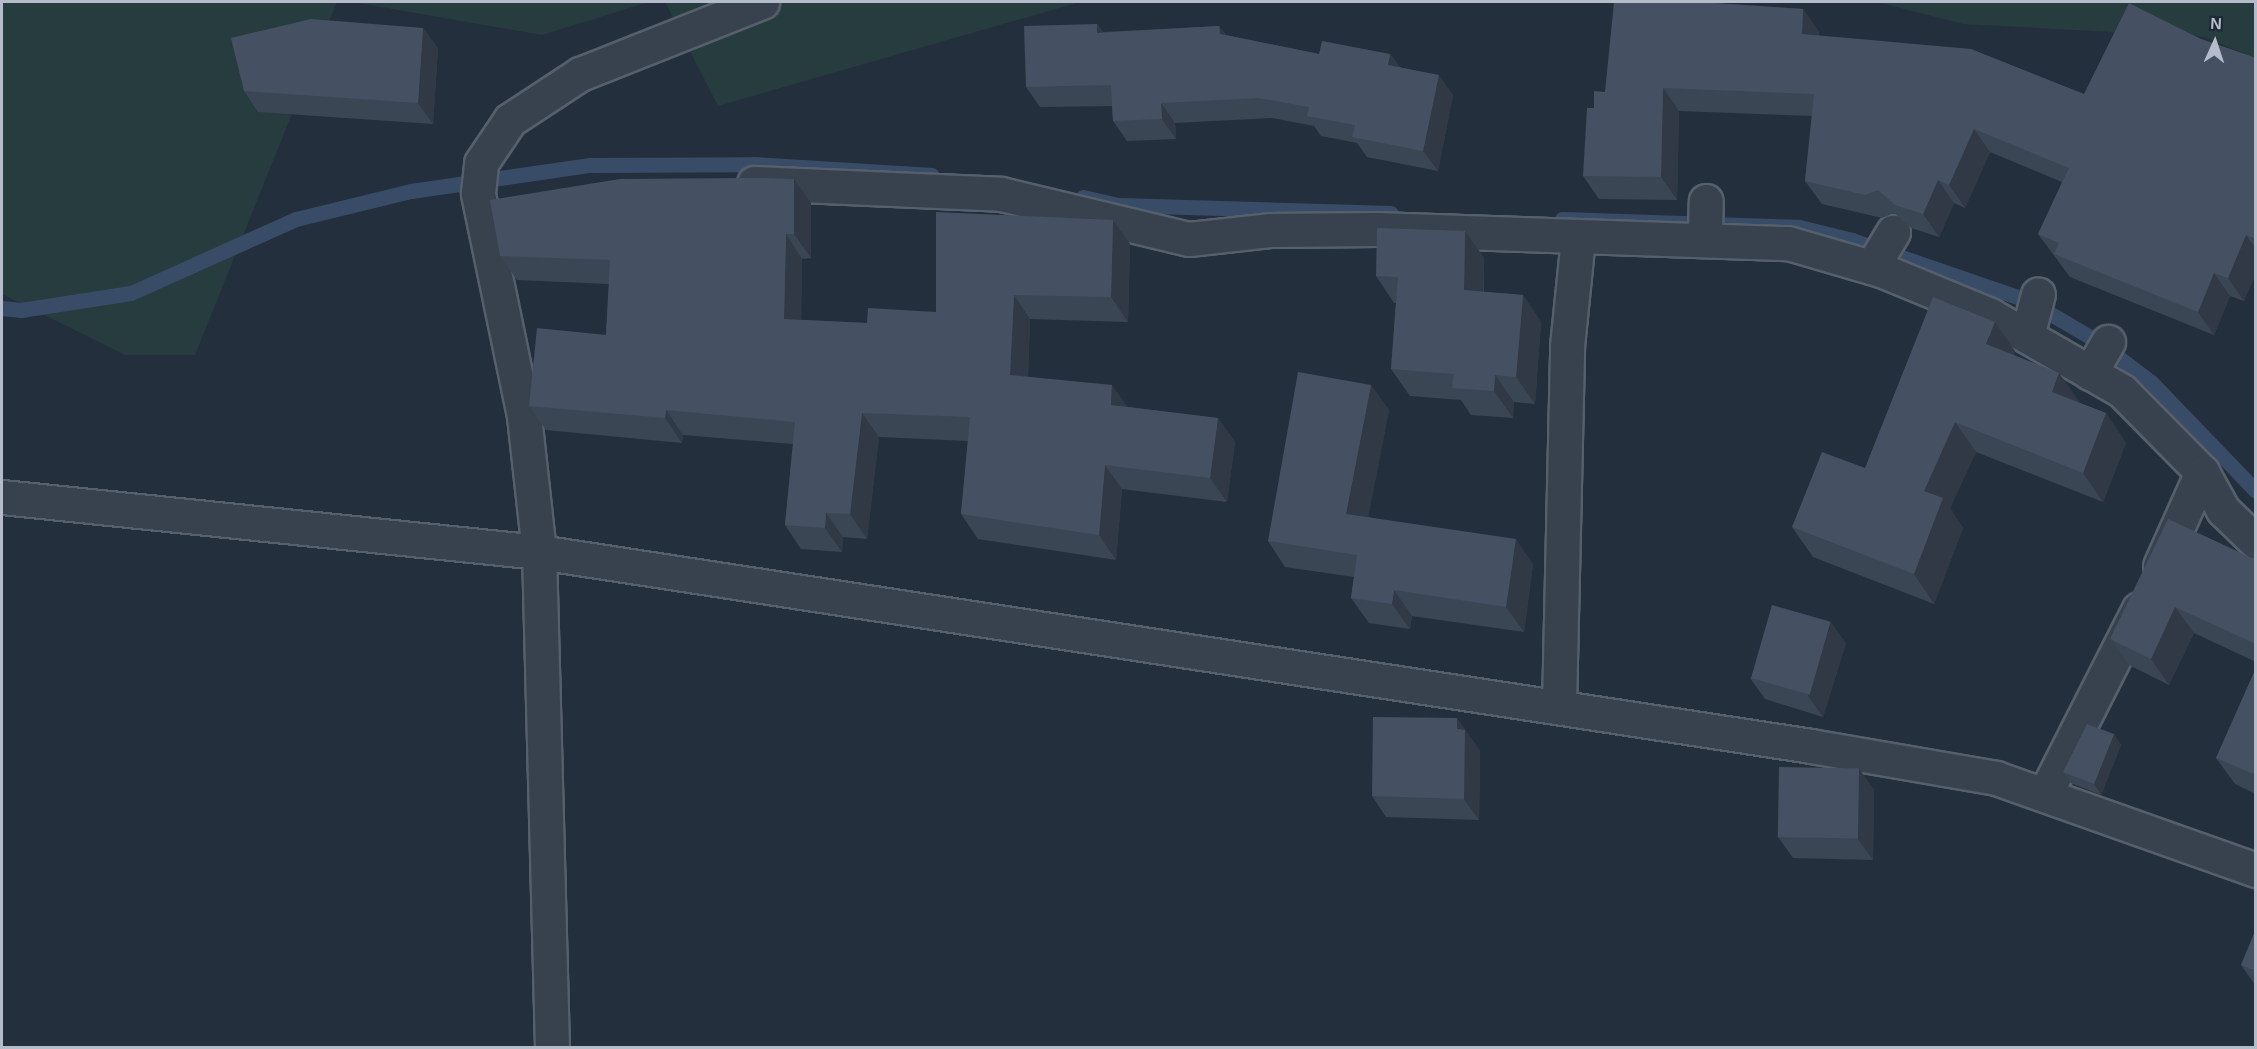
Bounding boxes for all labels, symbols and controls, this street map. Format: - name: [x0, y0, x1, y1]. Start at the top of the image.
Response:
- north arrow: [2185, 12, 2245, 72]
- text: N: [2210, 15, 2222, 32]

